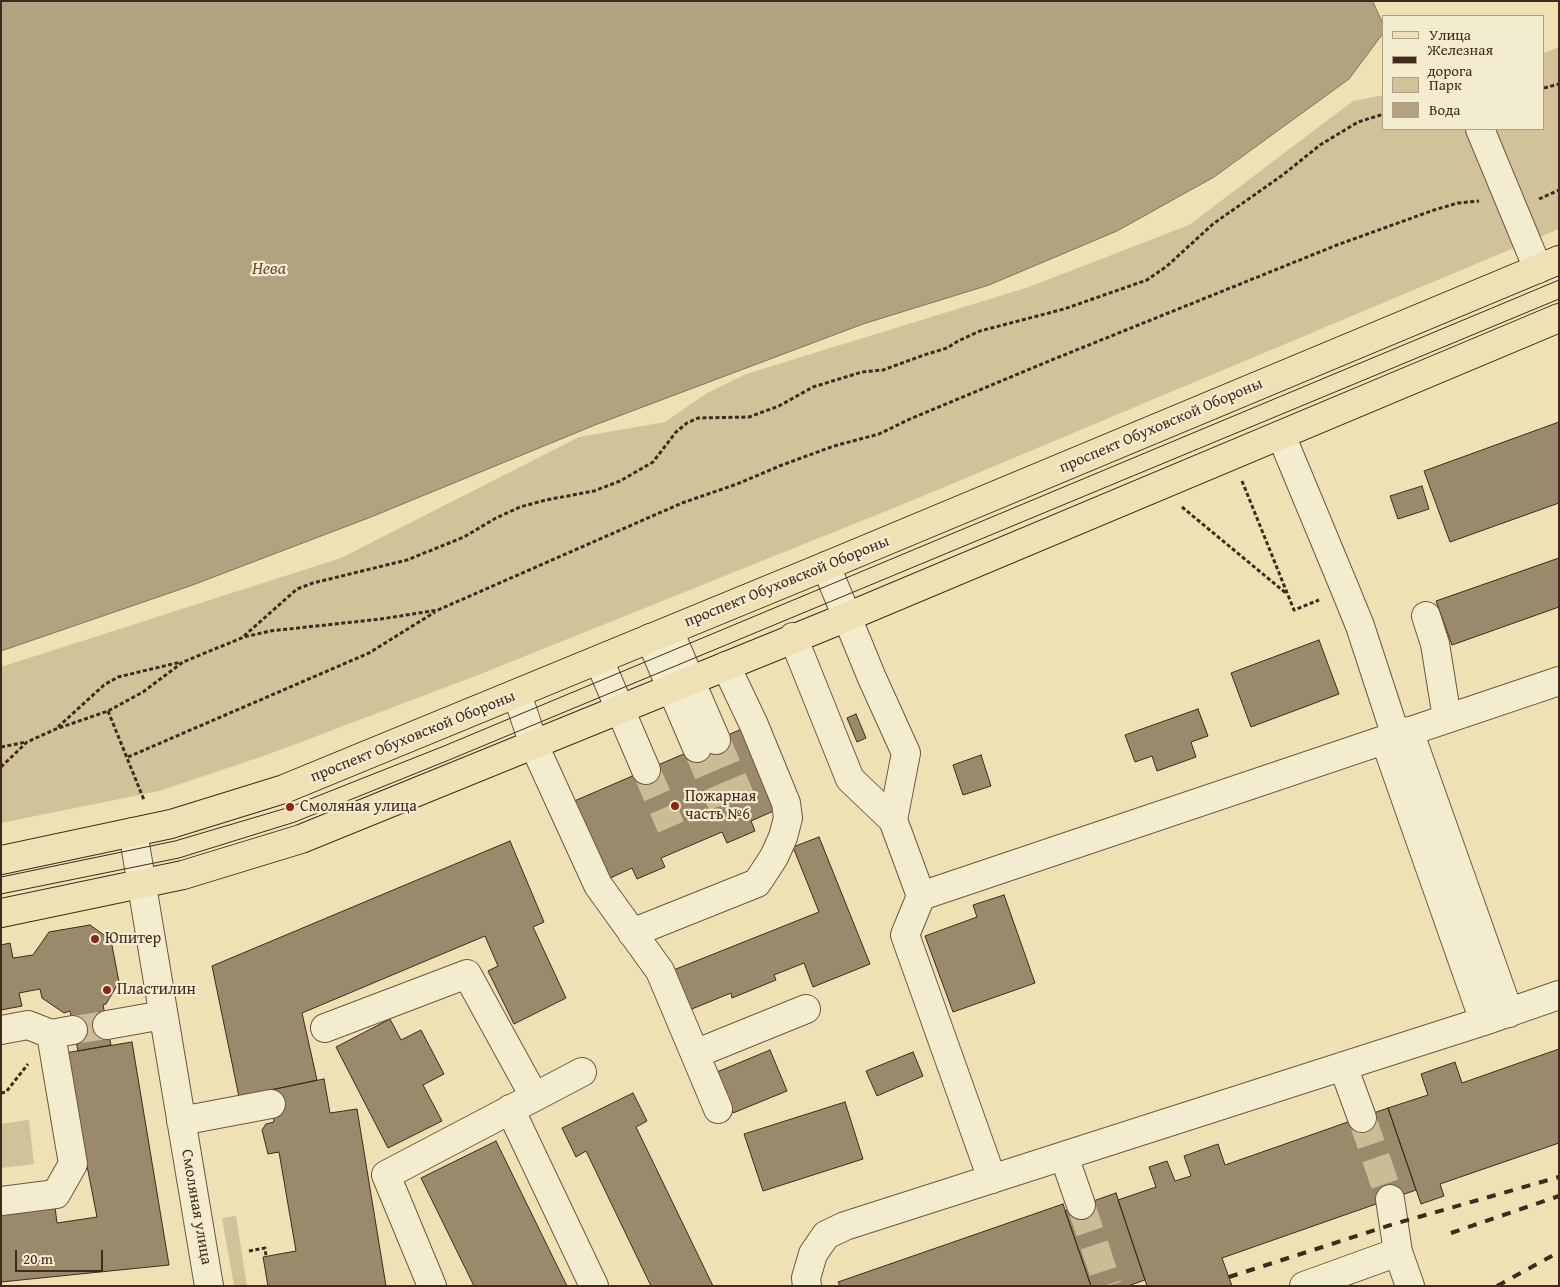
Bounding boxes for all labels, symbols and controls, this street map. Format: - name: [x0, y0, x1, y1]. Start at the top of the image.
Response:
- legend: [1382, 15, 1545, 130]
- text: Улица: [1429, 24, 1471, 45]
- text: Железная дорога: [1427, 39, 1493, 81]
- text: Парк: [1429, 74, 1462, 95]
- text: Вода: [1429, 99, 1460, 120]
- water label: Нева: [252, 258, 286, 280]
- street label: проспект Обуховской Обороны: [1056, 374, 1266, 478]
- street label: проспект Обуховской Обороны: [682, 532, 892, 632]
- street label: проспект Обуховской Обороны: [308, 687, 518, 787]
- place label: Пожарная часть №6: [685, 787, 756, 825]
- place label: Смоляная улица: [300, 797, 417, 817]
- marker: Пожарная часть №6: [669, 800, 681, 812]
- marker: Смоляная улица: [284, 801, 296, 813]
- place label: Юпитер: [105, 929, 161, 949]
- marker: Юпитер: [89, 933, 101, 945]
- place label: Пластилин: [117, 980, 196, 1000]
- marker: Пластилин: [101, 984, 113, 996]
- street label: Смоляная улица: [176, 1148, 216, 1266]
- scale bar: [18, 1240, 105, 1272]
- text: 20 m: [23, 1248, 53, 1269]

